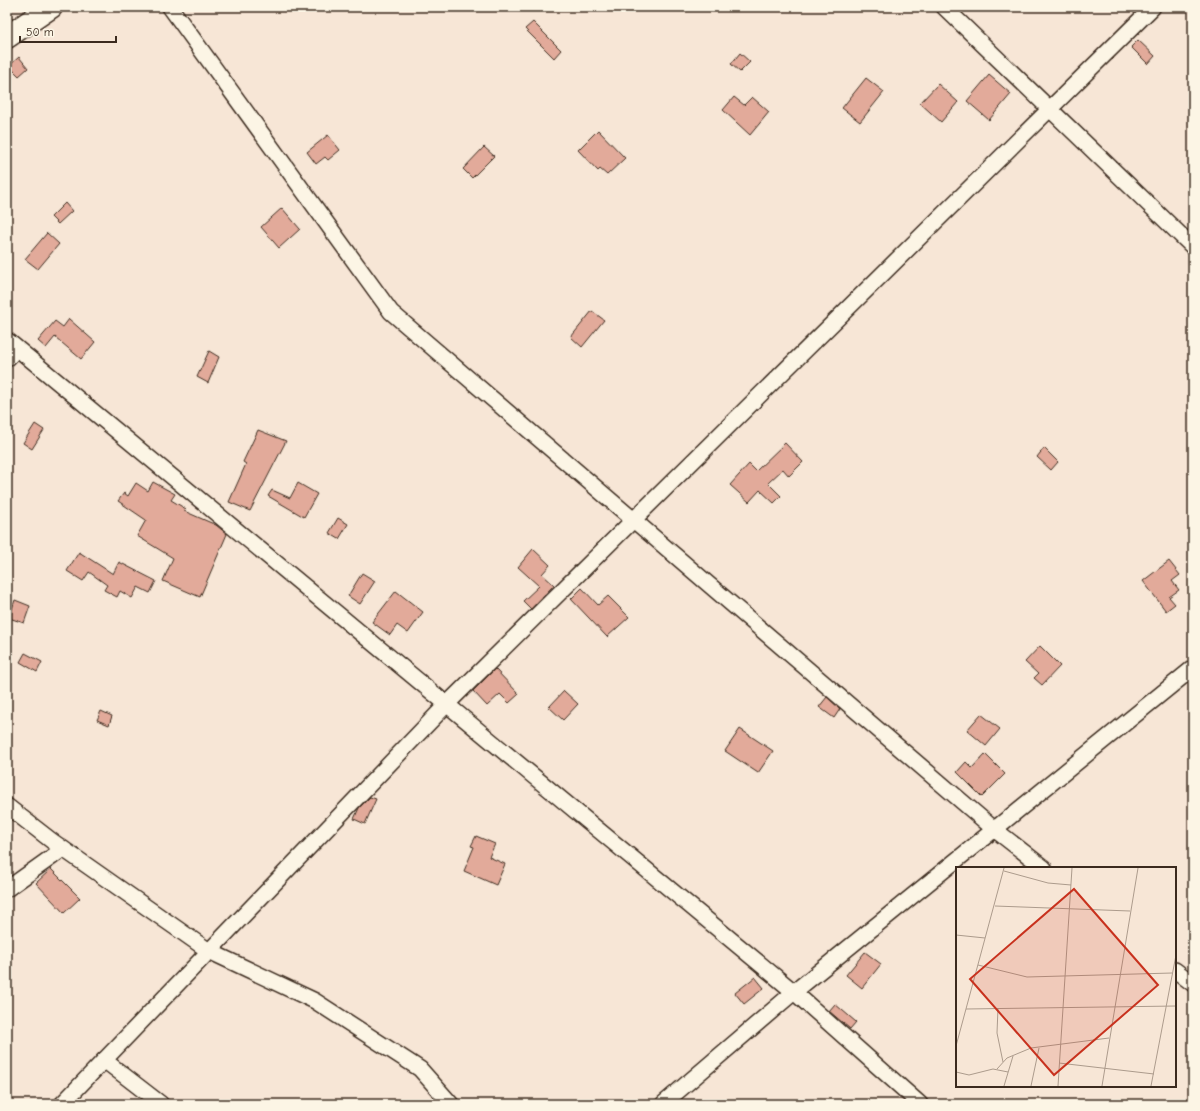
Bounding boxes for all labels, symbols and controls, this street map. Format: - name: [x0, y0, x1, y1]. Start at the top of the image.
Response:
- scale bar: [20, 18, 116, 44]
- text: 50 m: [26, 25, 54, 39]
- inset map: [956, 867, 1176, 1087]

